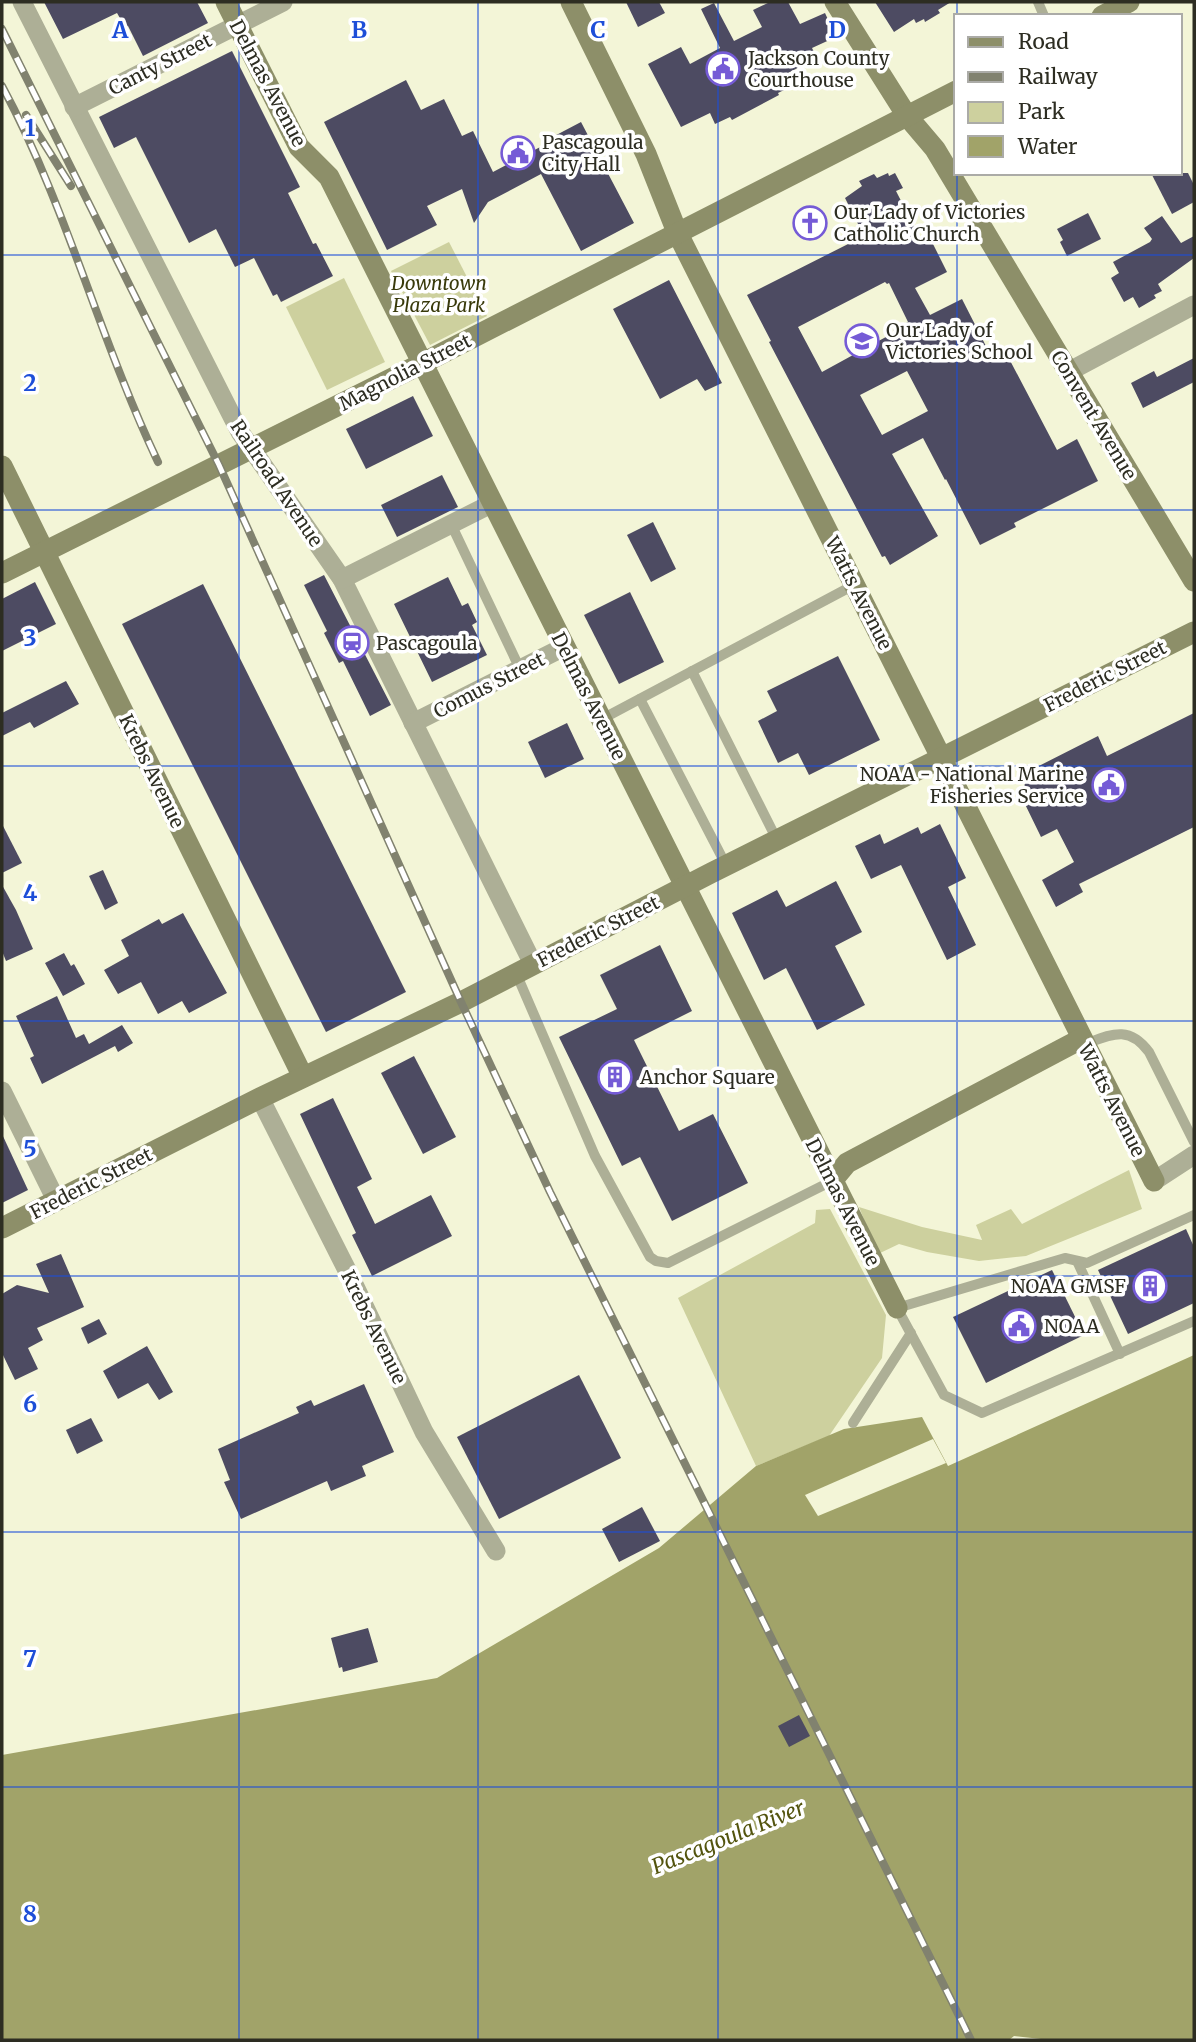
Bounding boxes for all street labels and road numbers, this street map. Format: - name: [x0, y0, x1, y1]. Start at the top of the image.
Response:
- street label: Delmas Avenue: [225, 16, 312, 151]
- street label: Canty Street: [104, 28, 216, 100]
- street label: Magnolia Street: [335, 328, 476, 416]
- street label: Convent Avenue: [1046, 346, 1142, 484]
- street label: Railroad Avenue: [226, 415, 328, 551]
- street label: Watts Avenue: [820, 532, 898, 654]
- street label: Delmas Avenue: [547, 628, 632, 764]
- street label: Frederic Street: [1040, 635, 1171, 717]
- street label: Comus Street: [429, 646, 549, 723]
- street label: Krebs Avenue: [114, 710, 190, 832]
- street label: Frederic Street: [533, 890, 664, 972]
- street label: Watts Avenue: [1073, 1039, 1151, 1161]
- street label: Delmas Avenue: [801, 1134, 886, 1270]
- street label: Frederic Street: [26, 1142, 157, 1224]
- street label: Krebs Avenue: [336, 1266, 412, 1388]

